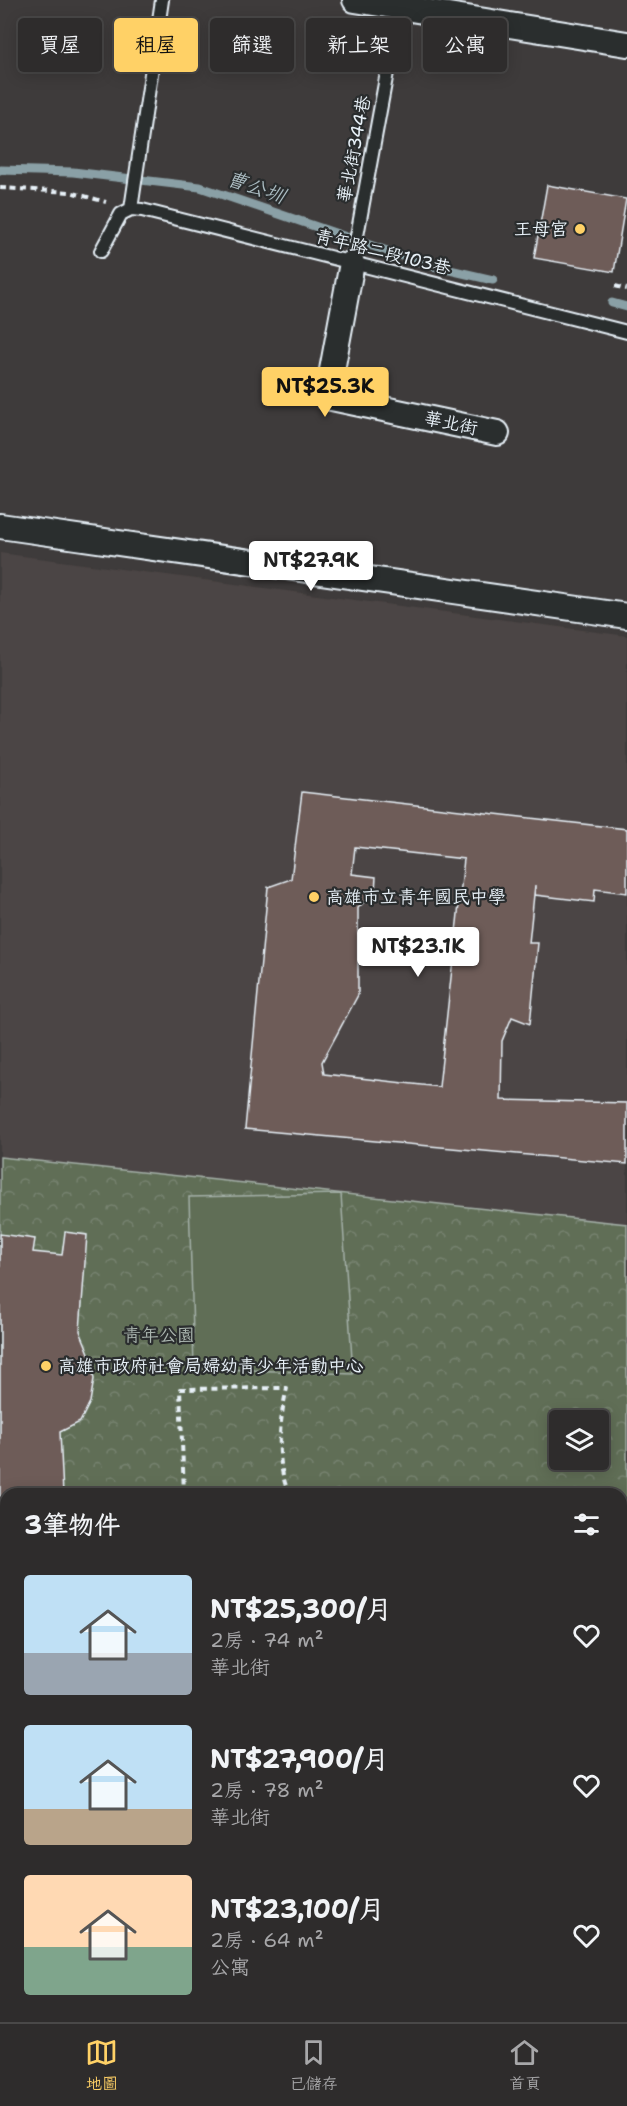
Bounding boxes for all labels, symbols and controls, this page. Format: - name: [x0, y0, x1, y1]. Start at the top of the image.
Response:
- chip: 買屋: [18, 18, 102, 72]
- chip: 租屋: [114, 18, 198, 72]
- chip: 篩選: [210, 18, 294, 72]
- chip: 新上架: [306, 18, 411, 72]
- chip: 公寓: [423, 18, 507, 72]
- street label: 華北街344巷: [332, 93, 376, 205]
- water label: 曹公圳: [223, 165, 290, 210]
- place label: 王母宮: [514, 217, 568, 241]
- marker: 王母宮: [573, 222, 587, 236]
- street label: 青年路二段103巷: [312, 224, 454, 280]
- pin: NT$25.3K: [263, 367, 387, 418]
- text: NT$25.3K: [276, 373, 374, 399]
- street label: 華北街: [422, 406, 480, 440]
- pin: NT$27.9K: [249, 541, 373, 592]
- text: NT$27.9K: [263, 547, 359, 573]
- place label: 高雄市立青年國民中學: [326, 885, 506, 909]
- marker: 高雄市立青年國民中學: [307, 890, 321, 904]
- pin: NT$23.1K: [356, 927, 480, 978]
- text: NT$23.1K: [371, 933, 465, 959]
- park label: 青年公園: [123, 1323, 195, 1347]
- place label: 高雄市政府社會局婦幼青少年活動中心: [58, 1354, 364, 1378]
- marker: 高雄市政府社會局婦幼青少年活動中心: [39, 1359, 53, 1373]
- map controls: [549, 1410, 609, 1470]
- button: layers: [549, 1410, 609, 1470]
- text: 3筆物件: [24, 1507, 120, 1542]
- icon: filters: [570, 1508, 603, 1541]
- text: NT$25,300/月: [210, 1591, 392, 1626]
- icon: home: [72, 1599, 144, 1671]
- icon: heart: [570, 1619, 603, 1652]
- text: 2房 · 74 m²: [210, 1627, 324, 1653]
- text: 華北街: [210, 1654, 270, 1680]
- text: NT$27,900/月: [210, 1741, 389, 1776]
- icon: home: [72, 1749, 144, 1821]
- icon: heart: [570, 1769, 603, 1802]
- text: 2房 · 78 m²: [210, 1777, 324, 1803]
- text: 華北街: [210, 1804, 270, 1830]
- text: NT$23,100/月: [210, 1891, 385, 1926]
- icon: home: [72, 1899, 144, 1971]
- icon: heart: [570, 1919, 603, 1952]
- text: 2房 · 64 m²: [210, 1927, 324, 1953]
- text: 公寓: [210, 1954, 250, 1980]
- tab: 地圖: [85, 2036, 118, 2094]
- tab: 已儲存: [289, 2036, 337, 2094]
- tab: 首頁: [508, 2036, 541, 2094]

